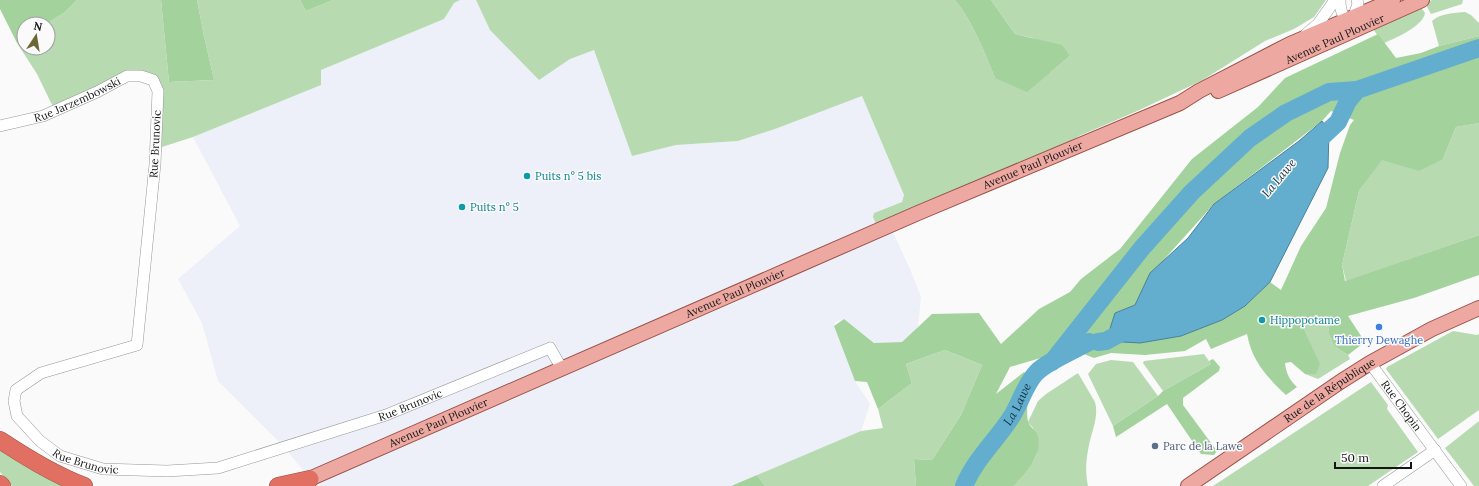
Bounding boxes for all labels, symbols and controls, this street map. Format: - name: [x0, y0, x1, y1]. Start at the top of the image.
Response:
- street label: Avenue Paul Plouvier: [1282, 11, 1387, 67]
- north arrow: [16, 16, 56, 56]
- text: N: [32, 18, 44, 34]
- street label: Rue Jarzembowski: [33, 74, 123, 125]
- street label: Rue Brunovic: [146, 110, 164, 178]
- street label: Avenue Paul Plouvier: [980, 138, 1085, 192]
- water label: La Lawe: [1258, 155, 1299, 200]
- place label: Puits n° 5 bis: [535, 169, 601, 183]
- marker: Puits n° 5 bis: [522, 171, 532, 181]
- place label: Puits n° 5: [470, 200, 519, 214]
- marker: Puits n° 5: [457, 202, 467, 212]
- street label: Avenue Paul Plouvier: [683, 265, 787, 321]
- place label: Hippopotame: [1270, 313, 1340, 327]
- marker: Hippopotame: [1257, 315, 1267, 325]
- marker: Thierry Dewaghe: [1374, 322, 1384, 332]
- place label: Thierry Dewaghe: [1335, 333, 1423, 347]
- street label: Rue de la République: [1281, 355, 1378, 425]
- street label: Rue Chopin: [1378, 378, 1425, 434]
- water label: La Lawe: [1000, 380, 1034, 428]
- street label: Rue Brunovic: [376, 386, 445, 424]
- street label: Avenue Paul Plouvier: [386, 395, 490, 451]
- place label: Parc de la Lawe: [1163, 439, 1242, 453]
- marker: Parc de la Lawe: [1150, 441, 1160, 451]
- scale bar: [1335, 444, 1411, 470]
- street label: Rue Brunovic: [50, 446, 119, 476]
- text: 50 m: [1341, 450, 1369, 465]

